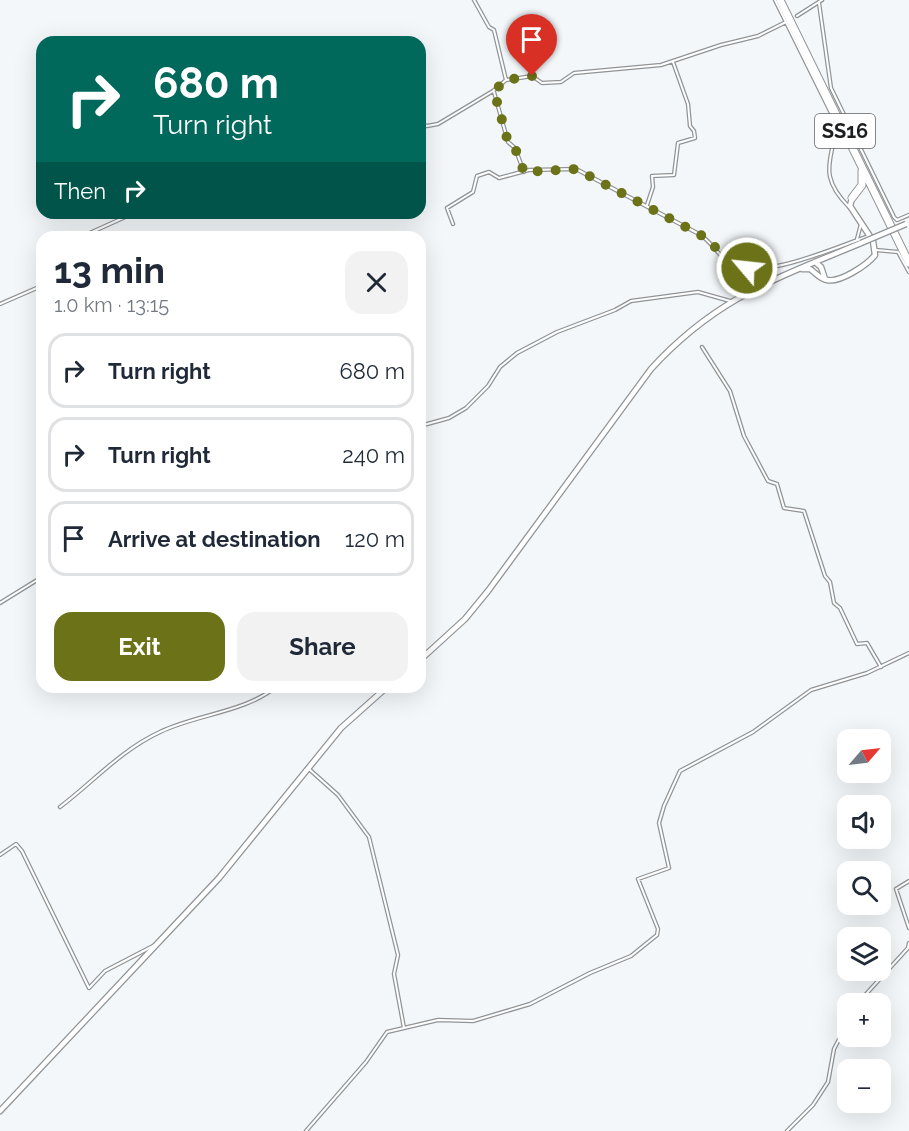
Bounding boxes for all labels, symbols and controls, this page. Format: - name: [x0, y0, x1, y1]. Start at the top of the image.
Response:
- pin: [506, 14, 557, 76]
- icon: arrive: [515, 23, 548, 56]
- text: 680 m: [153, 59, 279, 108]
- icon: right: [54, 60, 132, 138]
- text: Turn right: [153, 109, 272, 140]
- road number: SS16: [815, 114, 875, 148]
- icon: right: [118, 174, 151, 207]
- text: Then: [54, 178, 106, 204]
- position arrow: [715, 236, 779, 300]
- text: 13 min: [54, 249, 165, 291]
- button: close: [345, 251, 408, 314]
- text: 1.0 km · 13:15: [54, 293, 169, 317]
- icon: right: [57, 354, 90, 387]
- text: Turn right: [108, 358, 211, 384]
- text: 680 m: [339, 358, 405, 384]
- icon: right: [57, 438, 90, 471]
- text: Turn right: [108, 442, 211, 468]
- text: 240 m: [342, 442, 405, 468]
- icon: arrive: [57, 522, 90, 555]
- text: Arrive at destination: [108, 526, 321, 552]
- text: 120 m: [345, 526, 405, 552]
- button: Exit: [54, 612, 225, 681]
- button: Share: [237, 612, 408, 681]
- north arrow: [837, 729, 891, 783]
- map controls: [837, 729, 891, 1113]
- button: sound: [837, 795, 891, 849]
- button: search: [837, 861, 891, 915]
- button: layers: [837, 927, 891, 981]
- button: +: [837, 993, 891, 1047]
- button: −: [837, 1059, 891, 1113]

